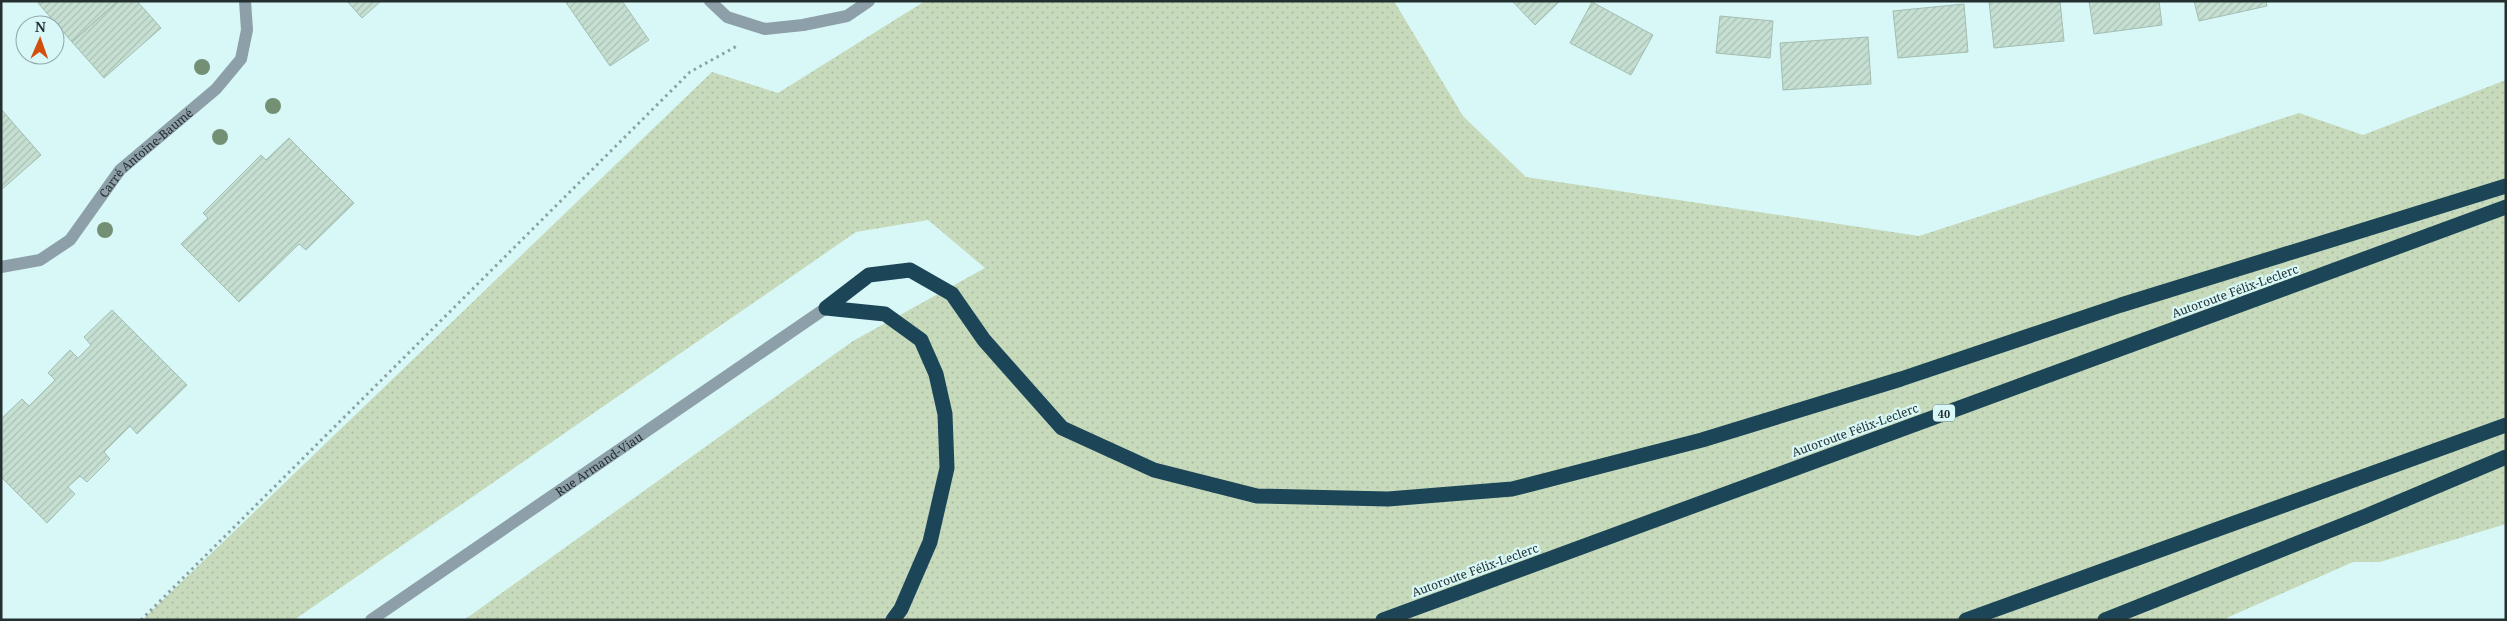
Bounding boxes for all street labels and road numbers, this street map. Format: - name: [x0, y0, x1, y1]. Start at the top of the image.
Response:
- street label: Carré Antoine-Baumé: [95, 104, 196, 201]
- street label: Autoroute Félix-Leclerc: [2169, 260, 2301, 322]
- street label: Autoroute Félix-Leclerc: [1789, 399, 1921, 461]
- road number: 40: [1933, 404, 1955, 422]
- street label: Rue Armand-Viau: [552, 428, 646, 500]
- street label: Autoroute Félix-Leclerc: [1409, 539, 1541, 601]

